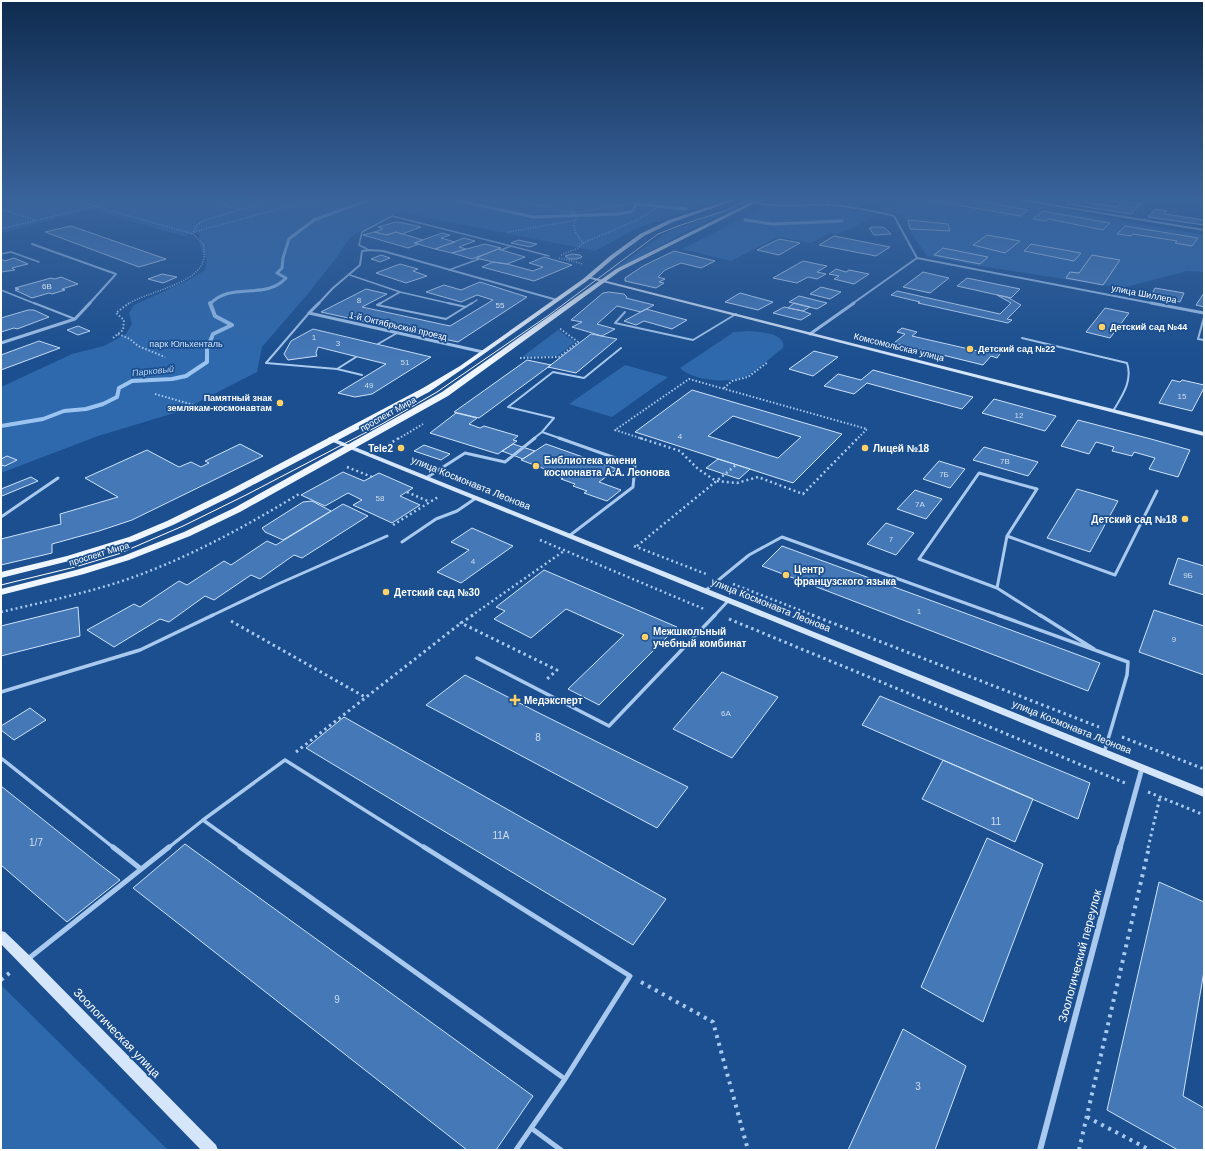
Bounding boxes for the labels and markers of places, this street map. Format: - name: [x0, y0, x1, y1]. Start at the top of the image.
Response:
- marker: Детский сад №44: [1097, 322, 1107, 332]
- place label: Детский сад №44: [1110, 322, 1187, 332]
- marker: Детский сад №22: [965, 344, 975, 354]
- place label: Детский сад №22: [978, 344, 1055, 354]
- place label: Памятный знак землякам-космонавтам: [167, 393, 272, 413]
- marker: Памятный знак землякам-космонавтам: [275, 398, 285, 408]
- place label: Tele2: [368, 443, 393, 454]
- marker: Tele2: [396, 443, 406, 453]
- marker: Лицей №18: [860, 443, 870, 453]
- place label: Лицей №18: [873, 443, 930, 454]
- place label: Библиотека имени космонавта А.А. Леонова: [544, 455, 670, 478]
- marker: Библиотека имени космонавта А.А. Леонова: [531, 461, 541, 471]
- place label: Детский сад №18: [1091, 514, 1177, 525]
- marker: Детский сад №18: [1180, 514, 1190, 524]
- place label: Центр французского языка: [794, 564, 897, 587]
- marker: Центр французского языка: [781, 570, 791, 580]
- marker: Детский сад №30: [381, 587, 391, 597]
- place label: Детский сад №30: [394, 587, 480, 598]
- place label: Межшкольный учебный комбинат: [653, 626, 747, 649]
- marker: Межшкольный учебный комбинат: [640, 632, 650, 642]
- marker: Медэксперт: [509, 694, 521, 706]
- place label: Медэксперт: [524, 695, 583, 706]

